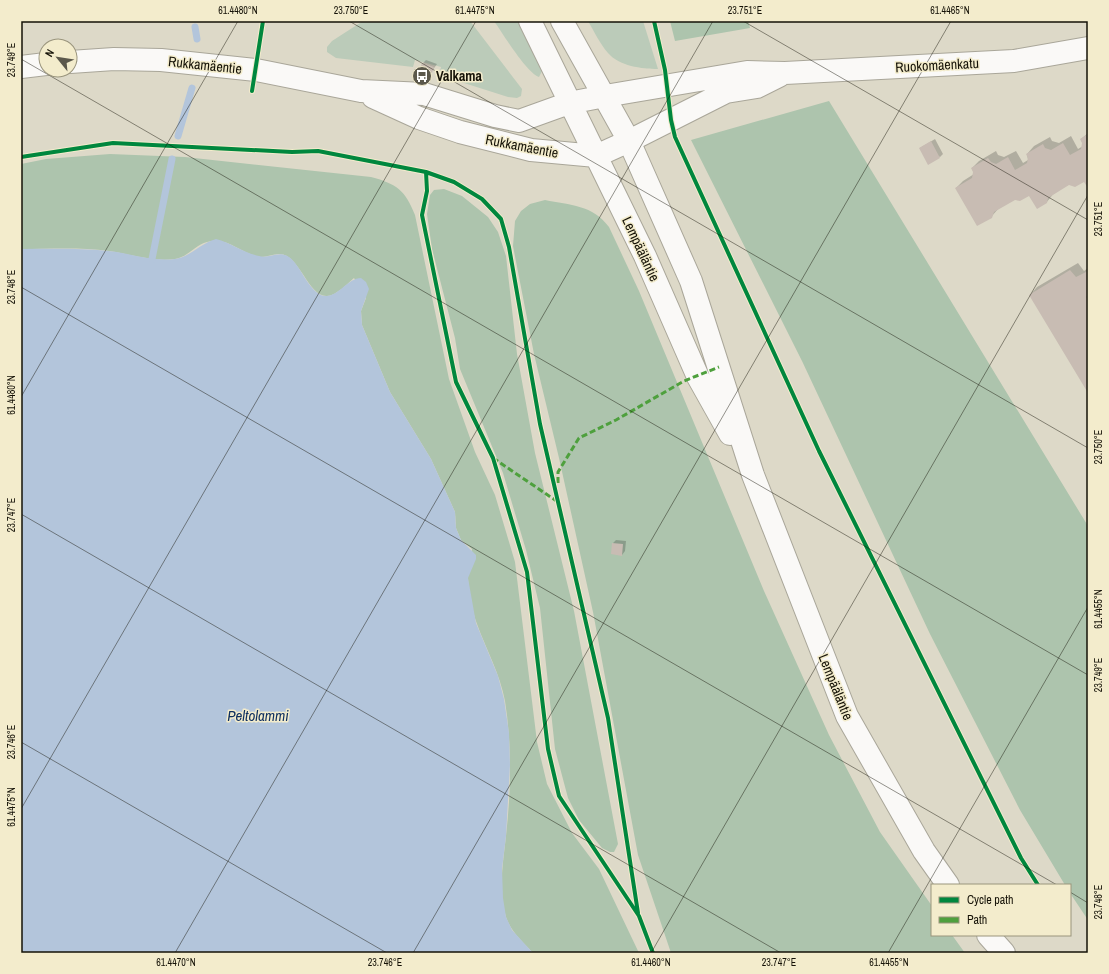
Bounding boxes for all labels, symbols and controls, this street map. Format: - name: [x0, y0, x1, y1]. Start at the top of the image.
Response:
- text: 61.4480°N: [218, 4, 258, 17]
- text: 23.750°E: [334, 4, 368, 17]
- text: 61.4475°N: [455, 4, 495, 17]
- text: 23.751°E: [728, 4, 762, 17]
- text: 61.4465°N: [930, 4, 970, 17]
- north arrow: [38, 38, 78, 78]
- text: 23.749°E: [5, 43, 18, 77]
- text: N: [42, 47, 57, 59]
- street label: Rukkamäentie: [167, 52, 243, 78]
- street label: Ruokomäenkatu: [895, 54, 979, 76]
- bus stop icon: Valkama: [411, 65, 433, 87]
- place label: Valkama: [436, 67, 483, 85]
- street label: Rukkamäentie: [484, 130, 560, 162]
- text: 23.751°E: [1092, 202, 1105, 236]
- street label: Lempääläntie: [618, 214, 664, 284]
- text: 23.748°E: [5, 270, 18, 304]
- text: 61.4480°N: [5, 375, 18, 415]
- text: 23.750°E: [1092, 430, 1105, 464]
- text: 23.747°E: [5, 498, 18, 532]
- text: 61.4455°N: [1092, 589, 1105, 629]
- street label: Lempääläntie: [815, 651, 857, 723]
- text: 23.749°E: [1092, 658, 1105, 692]
- water label: Peltolammi: [227, 705, 289, 726]
- text: 23.746°E: [5, 725, 18, 759]
- text: 61.4475°N: [5, 787, 18, 827]
- legend: [931, 884, 1071, 936]
- text: 23.748°E: [1092, 885, 1105, 919]
- text: Cycle path: [967, 892, 1014, 908]
- text: Path: [967, 912, 987, 928]
- text: 61.4470°N: [156, 956, 196, 969]
- text: 23.746°E: [368, 956, 402, 969]
- text: 61.4460°N: [631, 956, 671, 969]
- text: 23.747°E: [762, 956, 796, 969]
- text: 61.4455°N: [869, 956, 909, 969]

